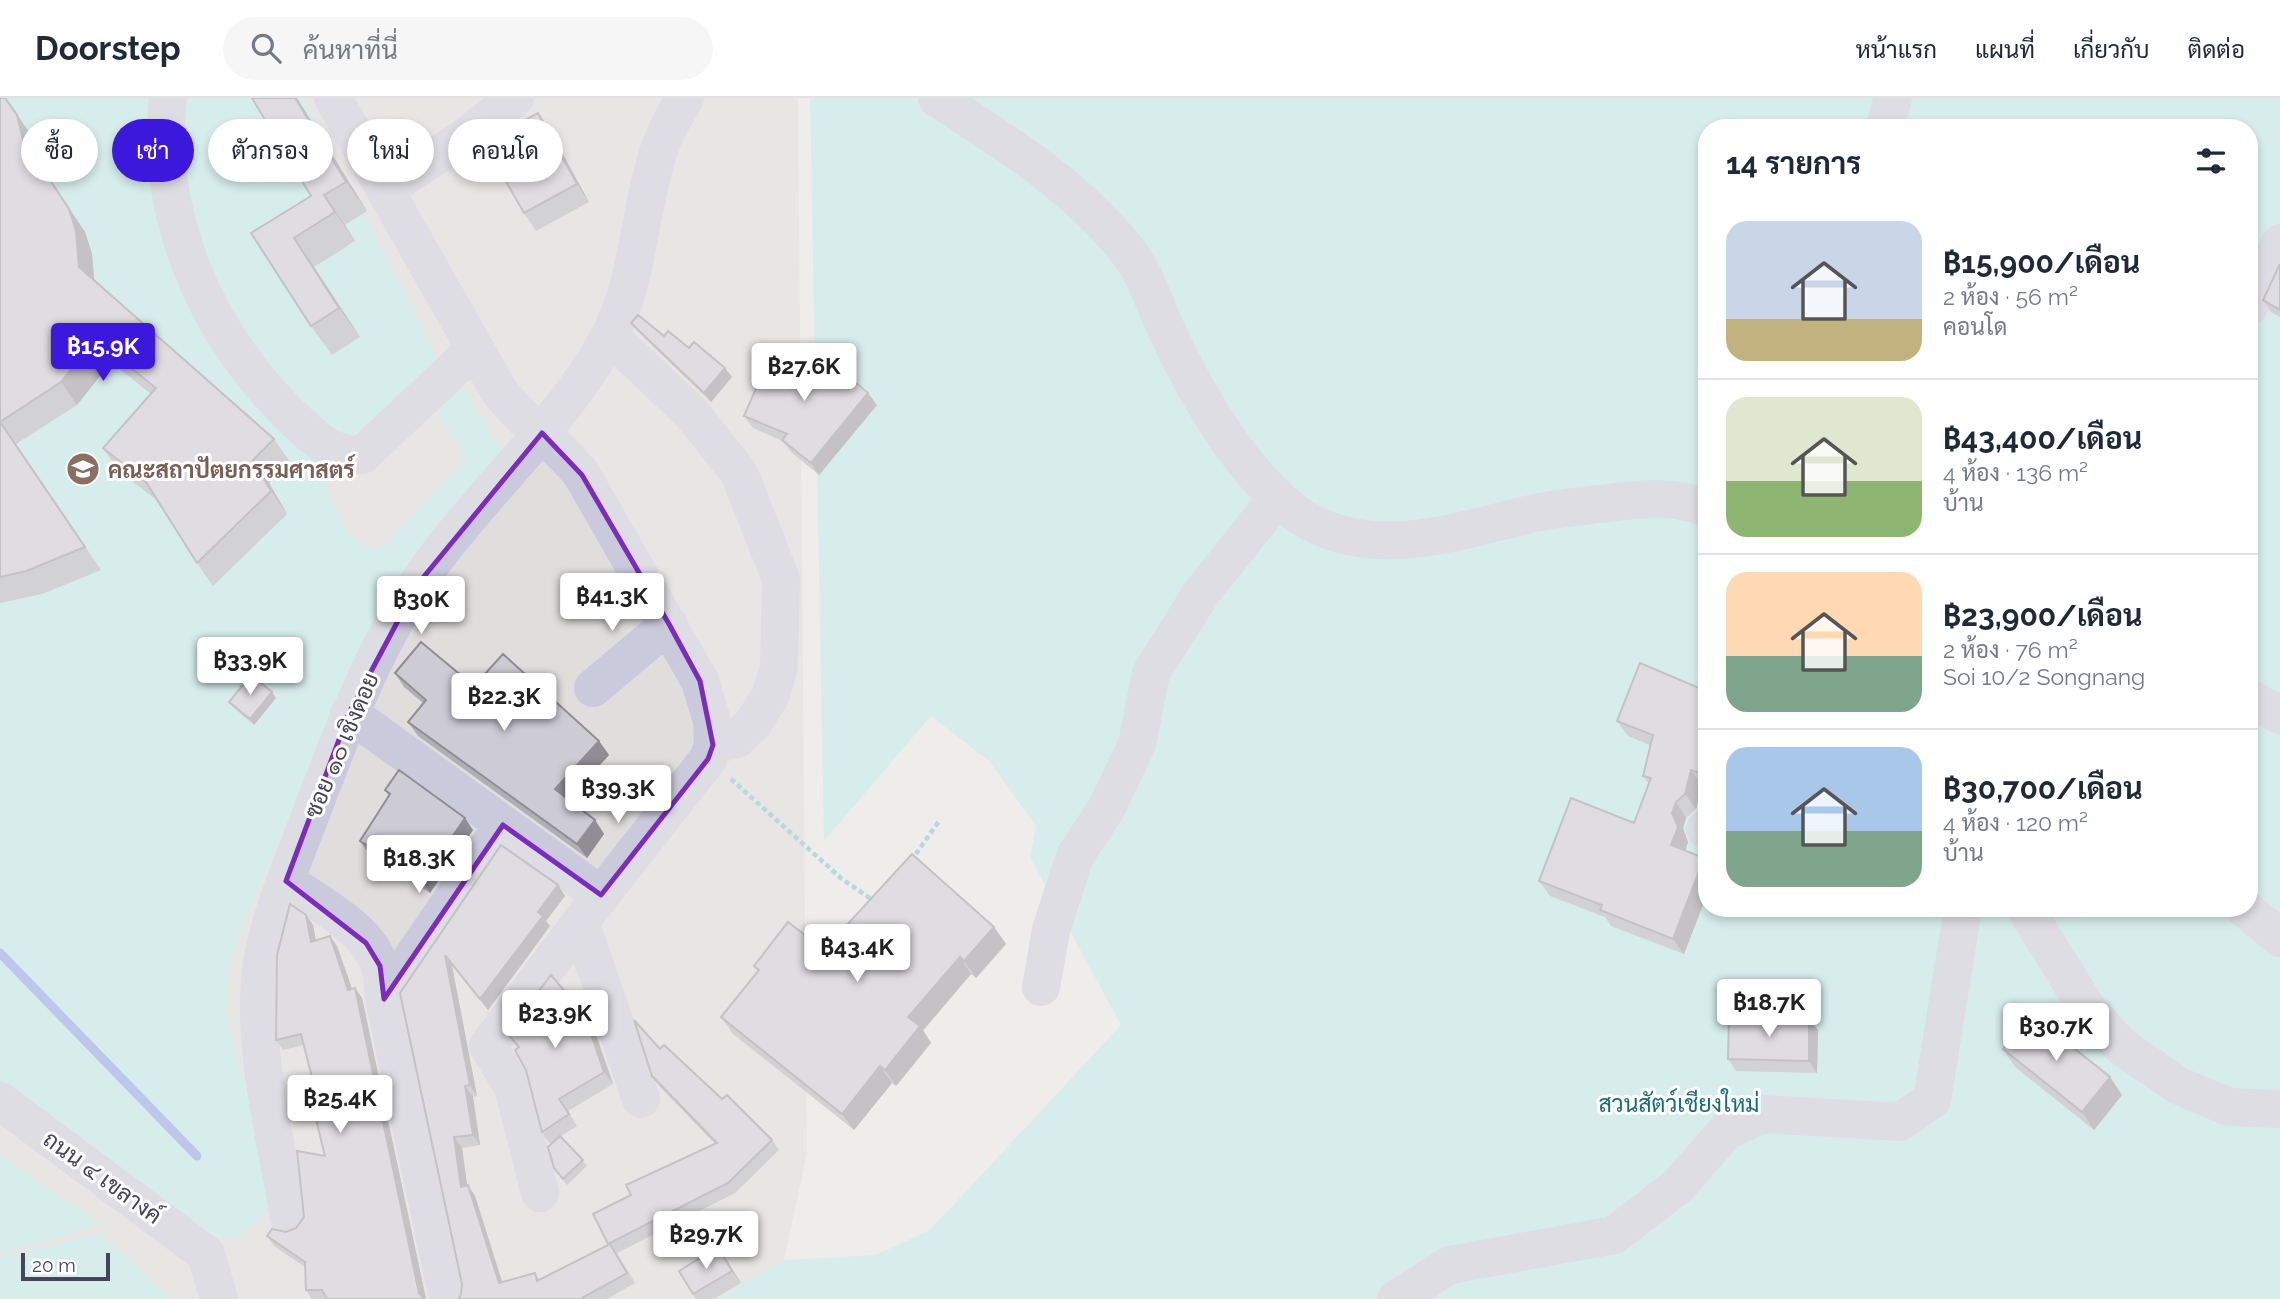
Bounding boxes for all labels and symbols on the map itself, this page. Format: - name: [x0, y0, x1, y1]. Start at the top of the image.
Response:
- pin: ฿15.9K: [46, 324, 160, 383]
- pin: ฿27.6K: [747, 344, 861, 403]
- school or university icon: คณะสถาปัตยกรรมศาสตร์: [64, 450, 102, 488]
- place label: คณะสถาปัตยกรรมศาสตร์: [108, 454, 356, 483]
- pin: ฿41.3K: [555, 574, 669, 633]
- pin: ฿30K: [380, 576, 462, 636]
- pin: ฿33.9K: [193, 638, 307, 697]
- street label: ซอย ๑๐ เชิงดอย: [298, 668, 384, 822]
- pin: ฿22.3K: [447, 674, 561, 733]
- pin: ฿39.3K: [561, 766, 675, 825]
- pin: ฿18.3K: [362, 836, 476, 895]
- pin: ฿43.4K: [800, 924, 914, 984]
- pin: ฿18.7K: [1712, 979, 1826, 1039]
- pin: ฿23.9K: [498, 990, 612, 1050]
- pin: ฿30.7K: [1999, 1004, 2113, 1063]
- pin: ฿25.4K: [283, 1076, 397, 1135]
- park label: สวนสัตว์เชียงใหม่: [1599, 1088, 1759, 1117]
- street label: ถนน ๔ เขลางค์: [39, 1123, 169, 1229]
- pin: ฿29.7K: [649, 1212, 763, 1271]
- scale bar: [21, 1250, 110, 1282]

